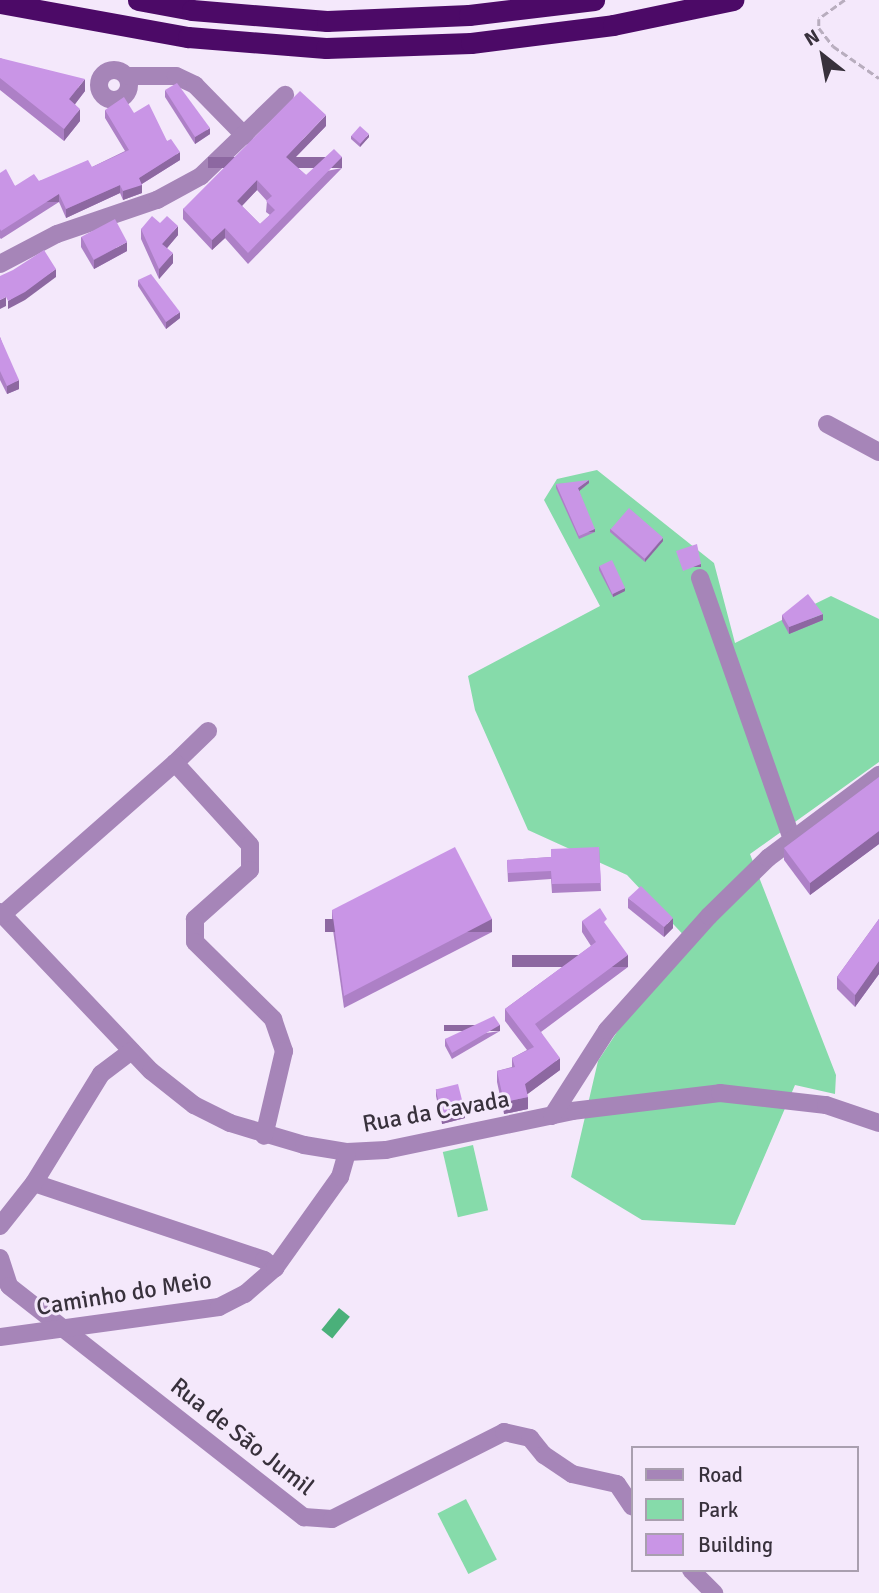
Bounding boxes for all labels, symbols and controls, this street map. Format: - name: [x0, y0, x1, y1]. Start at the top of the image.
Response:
- north arrow: [788, 21, 858, 91]
- text: N: [800, 24, 824, 52]
- street label: Rua da Cavada: [360, 1085, 512, 1139]
- street label: Caminho do Meio: [34, 1266, 214, 1322]
- street label: Rua de São Jumil: [164, 1372, 320, 1502]
- legend: [630, 1446, 858, 1572]
- text: Road: [698, 1462, 743, 1488]
- text: Park: [698, 1497, 738, 1523]
- text: Building: [698, 1532, 773, 1558]

